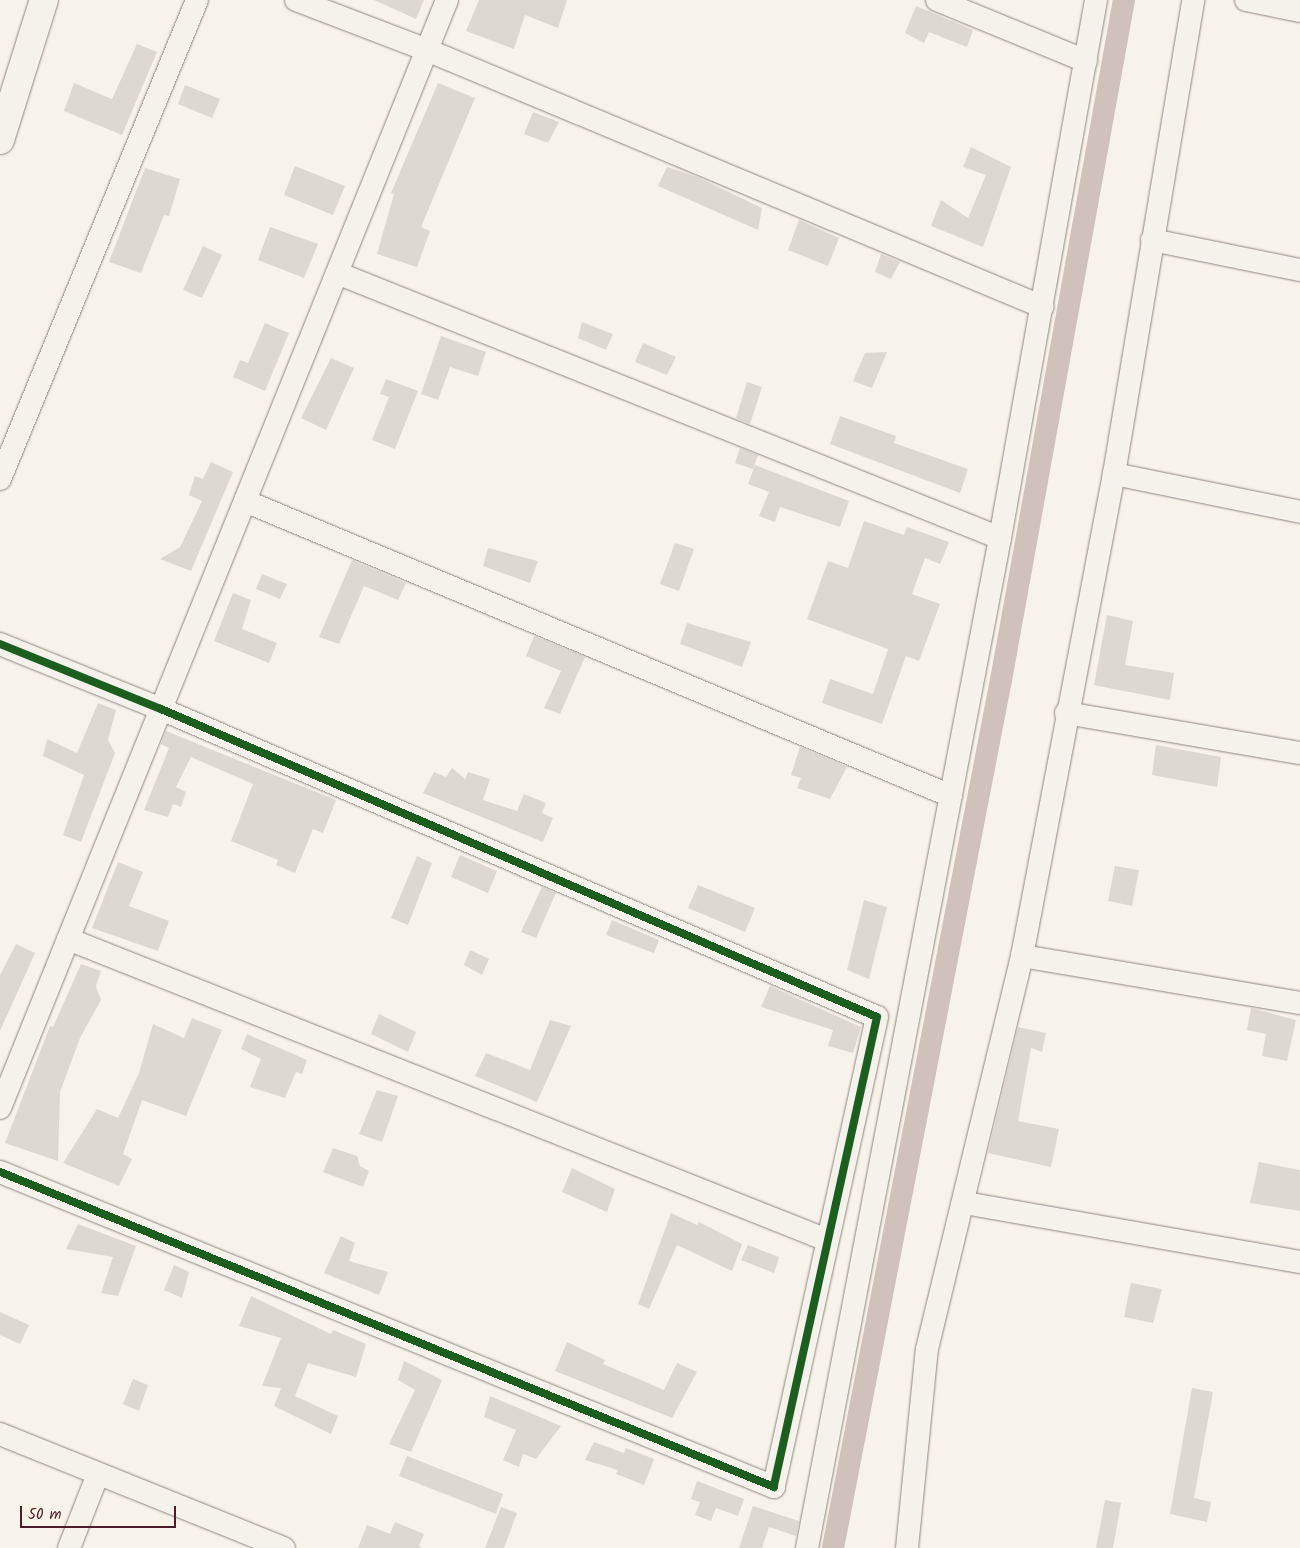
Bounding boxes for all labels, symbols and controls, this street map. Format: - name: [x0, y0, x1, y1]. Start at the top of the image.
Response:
- scale bar: [22, 1496, 179, 1528]
- text: 50 m: [28, 1503, 62, 1527]

